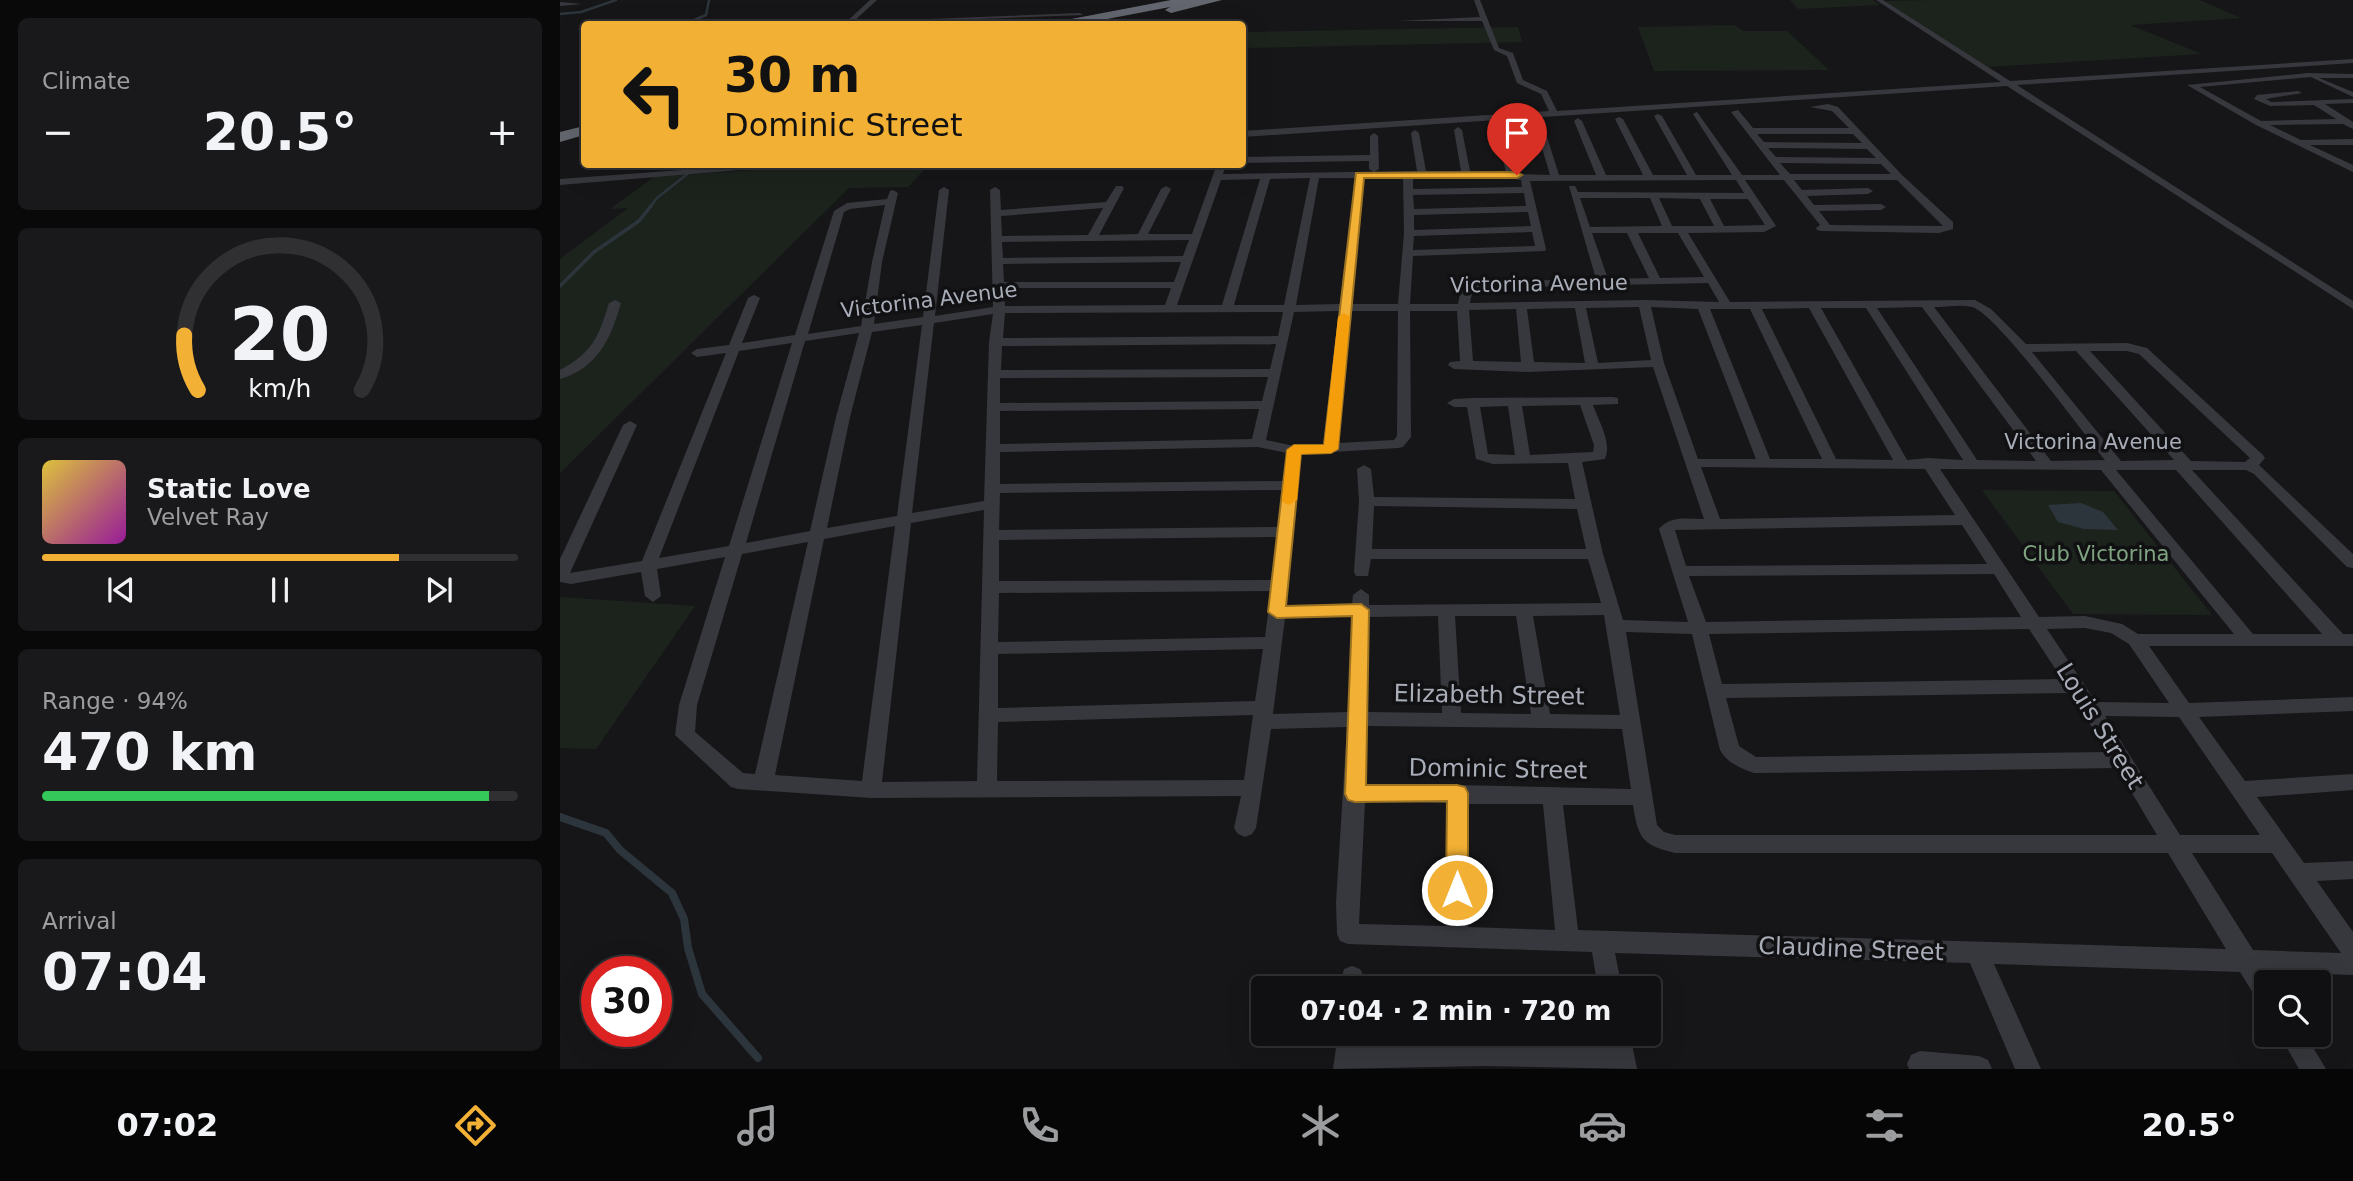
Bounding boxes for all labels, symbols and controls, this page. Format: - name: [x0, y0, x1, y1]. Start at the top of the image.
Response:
- text: 30 m: [724, 47, 860, 104]
- icon: left: [609, 49, 700, 140]
- text: Climate: [42, 68, 131, 94]
- text: 20.5°: [203, 102, 357, 162]
- pin: [1487, 103, 1547, 175]
- text: Dominic Street: [724, 106, 962, 144]
- text: −: [42, 110, 74, 154]
- text: +: [486, 110, 518, 154]
- icon: arrive: [1498, 114, 1536, 152]
- street label: Victorina Avenue: [1450, 270, 1628, 298]
- street label: Victorina Avenue: [839, 277, 1019, 323]
- text: 20: [229, 293, 331, 378]
- text: km/h: [248, 374, 312, 403]
- street label: Victorina Avenue: [2004, 430, 2182, 454]
- text: Static Love: [147, 474, 311, 504]
- text: Velvet Ray: [147, 504, 269, 530]
- park label: Club Victorina: [2023, 542, 2169, 566]
- icon: previous: [102, 571, 140, 609]
- icon: pause: [261, 571, 299, 609]
- icon: next: [420, 571, 458, 609]
- street label: Louis Street: [2050, 658, 2150, 794]
- street label: Elizabeth Street: [1393, 679, 1585, 711]
- text: Range · 94%: [42, 688, 188, 714]
- text: 470 km: [42, 722, 257, 782]
- street label: Dominic Street: [1408, 753, 1588, 785]
- position arrow: [1420, 853, 1494, 927]
- text: Arrival: [42, 908, 117, 934]
- street label: Claudine Street: [1758, 932, 1944, 966]
- text: 07:04: [42, 942, 208, 1002]
- speed limit sign: 30: [581, 956, 672, 1047]
- map controls: [2254, 970, 2331, 1047]
- button: search: [2254, 970, 2331, 1047]
- text: 07:04 · 2 min · 720 m: [1301, 996, 1611, 1026]
- icon: directions: [451, 1101, 500, 1150]
- icon: music: [733, 1101, 782, 1150]
- icon: phone: [1015, 1101, 1064, 1150]
- icon: climate: [1296, 1101, 1345, 1150]
- icon: car: [1578, 1101, 1627, 1150]
- icon: filters: [1860, 1101, 1909, 1150]
- text: 07:02: [116, 1106, 218, 1144]
- text: 20.5°: [2142, 1106, 2237, 1144]

